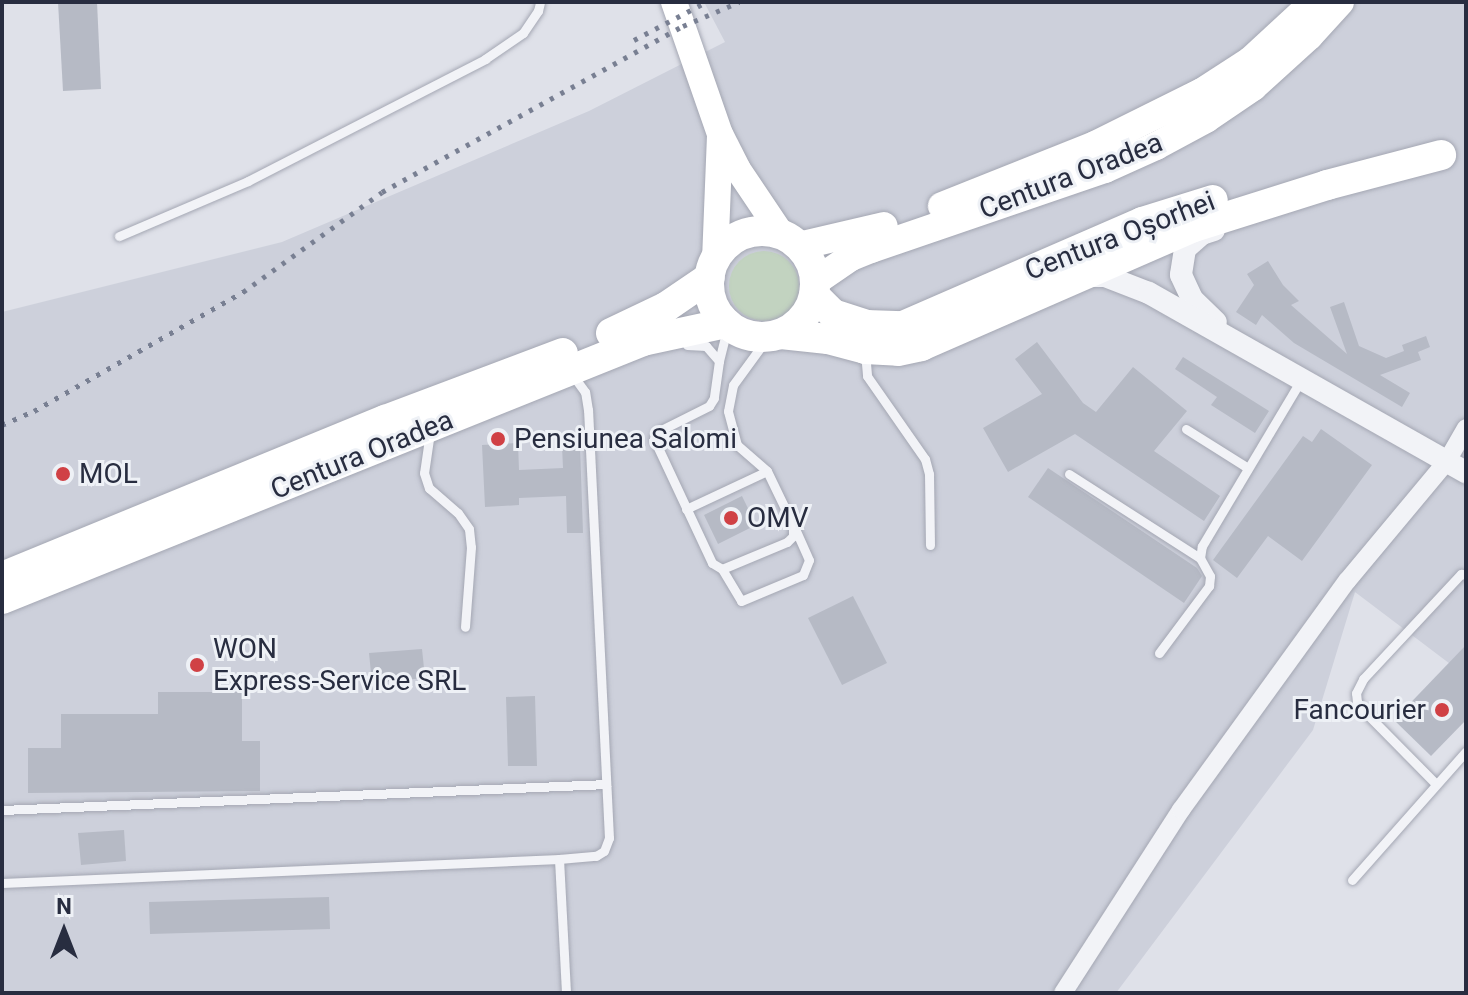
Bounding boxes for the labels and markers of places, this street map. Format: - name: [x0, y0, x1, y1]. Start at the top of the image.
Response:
- place label: Pensiunea Salomi: [514, 422, 737, 456]
- marker: Pensiunea Salomi: [489, 430, 507, 448]
- place label: MOL: [79, 457, 138, 491]
- marker: MOL: [54, 465, 72, 483]
- place label: OMV: [747, 501, 809, 535]
- marker: OMV: [722, 509, 740, 527]
- place label: WON Express-Service SRL: [213, 632, 466, 698]
- marker: WON Express-Service SRL: [188, 656, 206, 674]
- place label: Fancourier: [1294, 693, 1426, 727]
- marker: Fancourier: [1433, 701, 1451, 719]

